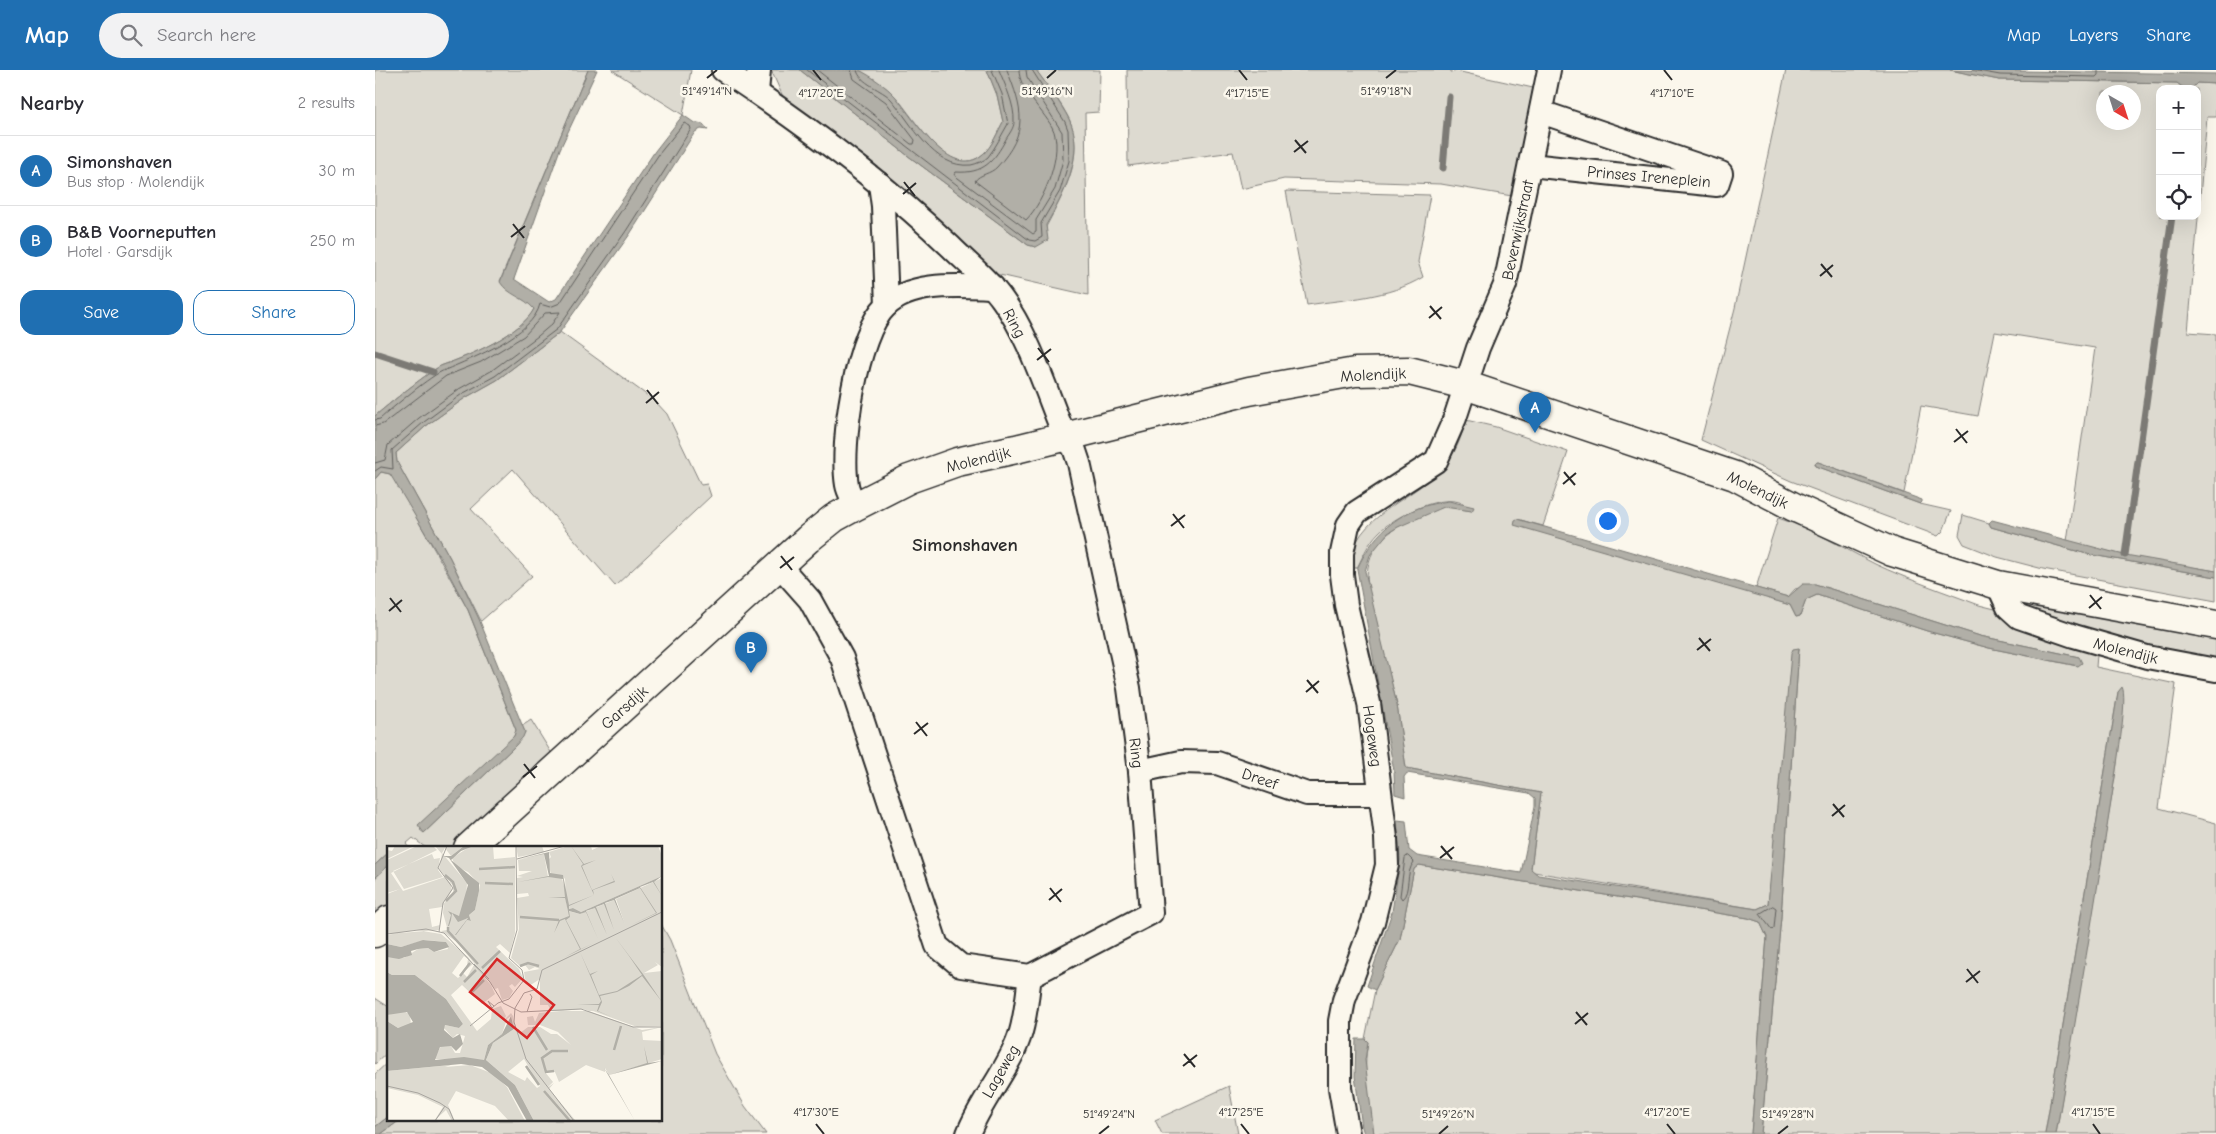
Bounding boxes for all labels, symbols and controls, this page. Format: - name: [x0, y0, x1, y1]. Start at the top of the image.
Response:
- search box: [99, 13, 449, 58]
- text: Map: [25, 21, 69, 49]
- icon: search: [117, 21, 145, 49]
- text: Search here: [157, 24, 256, 46]
- text: Map: [2007, 25, 2041, 46]
- text: Layers: [2069, 25, 2118, 46]
- text: Share: [2146, 25, 2191, 46]
- text: 51°49'14"N: [682, 84, 732, 98]
- text: 51°49'16"N: [1021, 84, 1073, 98]
- text: 51°49'18"N: [1361, 84, 1411, 98]
- north arrow: [2096, 85, 2141, 130]
- map controls: [2156, 85, 2201, 220]
- button: +: [2156, 85, 2201, 130]
- text: 4°17'20"E: [798, 86, 844, 100]
- text: 4°17'15"E: [1225, 86, 1269, 100]
- text: 4°17'10"E: [1650, 86, 1694, 100]
- text: Nearby: [20, 91, 84, 115]
- text: 2 results: [298, 94, 355, 112]
- button: −: [2156, 130, 2201, 175]
- text: Simonshaven: [67, 151, 172, 173]
- text: A: [32, 162, 40, 180]
- text: 30 m: [319, 162, 355, 180]
- street label: Prinses Ireneplein: [1586, 163, 1712, 191]
- text: Bus stop · Molendijk: [67, 173, 204, 191]
- button: locate: [2156, 175, 2201, 220]
- street label: Beverwijkstraat: [1499, 178, 1537, 282]
- text: B&B Voorneputten: [67, 221, 216, 243]
- text: B: [31, 232, 41, 250]
- text: 250 m: [310, 232, 355, 250]
- text: Hotel · Garsdijk: [67, 243, 172, 261]
- button: Save: [20, 290, 183, 335]
- button: Share: [193, 290, 355, 335]
- street label: Ring: [999, 306, 1029, 341]
- street label: Molendijk: [1340, 364, 1407, 386]
- pin: A: [1519, 392, 1551, 433]
- street label: Molendijk: [944, 443, 1013, 477]
- street label: Molendijk: [1724, 467, 1791, 513]
- your location: [1595, 508, 1621, 534]
- district label: Simonshaven: [912, 534, 1018, 556]
- pin: B: [735, 632, 767, 673]
- street label: Molendijk: [2092, 634, 2160, 668]
- street label: Garsdijk: [598, 682, 652, 733]
- street label: Hogeweg: [1359, 704, 1385, 768]
- street label: Ring: [1125, 737, 1147, 769]
- street label: Dreef: [1239, 764, 1281, 794]
- inset map: [387, 846, 663, 1122]
- street label: Lageweg: [979, 1042, 1023, 1101]
- text: 4°17'30"E: [793, 1105, 839, 1119]
- text: 4°17'25"E: [1219, 1105, 1263, 1119]
- text: 4°17'20"E: [1644, 1105, 1690, 1119]
- text: 4°17'15"E: [2071, 1105, 2115, 1119]
- text: 51°49'24"N: [1083, 1107, 1135, 1121]
- text: 51°49'26"N: [1422, 1107, 1474, 1121]
- text: 51°49'28"N: [1762, 1107, 1814, 1121]

